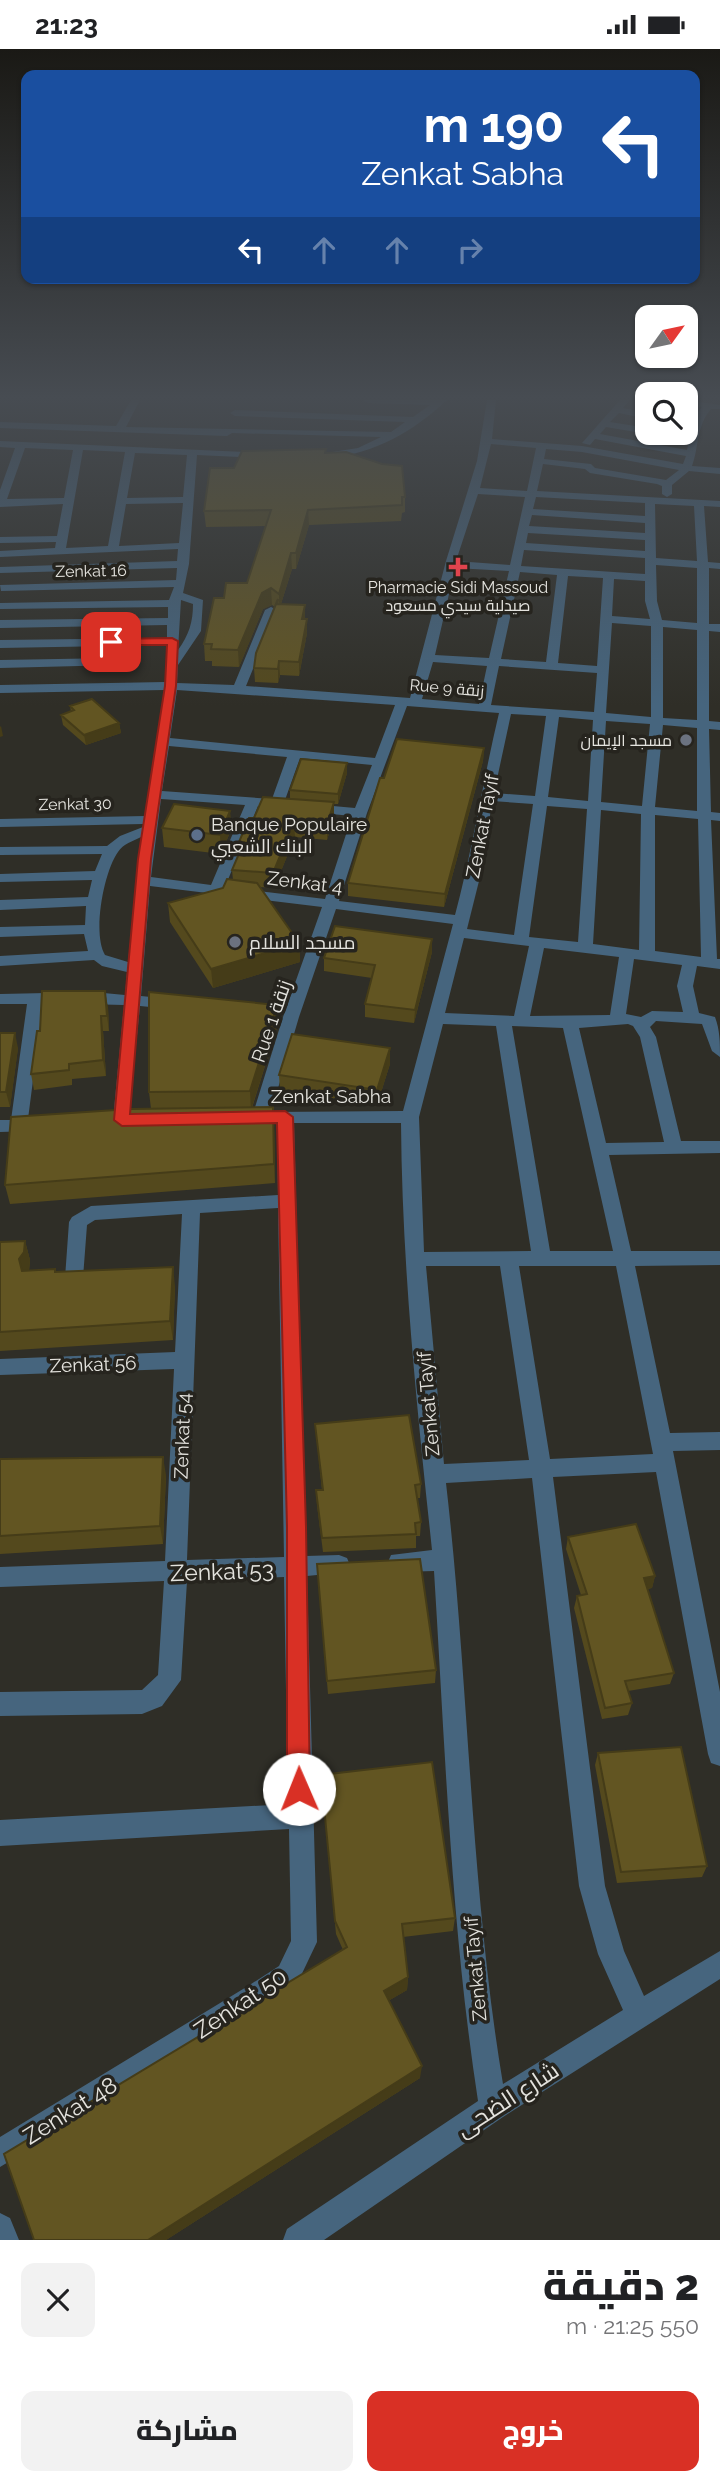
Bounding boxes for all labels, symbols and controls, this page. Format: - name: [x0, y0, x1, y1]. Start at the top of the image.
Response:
- text: 21:23: [35, 10, 98, 40]
- text: 190 m: [423, 96, 564, 153]
- icon: left: [588, 98, 679, 189]
- text: Zenkat Sabha: [361, 155, 564, 192]
- icon: left: [232, 231, 270, 269]
- icon: ahead: [305, 231, 343, 269]
- icon: ahead: [378, 231, 416, 269]
- icon: right: [451, 231, 489, 269]
- north arrow: [635, 305, 698, 367]
- map controls: [635, 305, 698, 445]
- button: search: [635, 382, 698, 445]
- marker: Pharmacie Sidi Massoud صيدلية سيدي مسعود: [450, 559, 466, 575]
- street label: Zenkat 16: [55, 561, 127, 581]
- place label: Pharmacie Sidi Massoud صيدلية سيدي مسعود: [368, 578, 548, 619]
- pin: [81, 612, 141, 672]
- icon: arrive: [92, 623, 130, 661]
- street label: Rue 9 زنقة: [409, 675, 485, 701]
- place label: مسجد الإيمان: [581, 731, 672, 751]
- marker: مسجد الإيمان: [678, 732, 694, 748]
- street label: Zenkat Tayif: [461, 772, 503, 880]
- street label: Zenkat 30: [38, 794, 112, 814]
- place label: Banque Populaire البنك الشعبي: [211, 813, 367, 861]
- marker: Banque Populaire البنك الشعبي: [189, 827, 205, 843]
- street label: Zenkat 4: [266, 866, 344, 898]
- place label: مسجد السلام: [249, 931, 355, 956]
- marker: مسجد السلام: [227, 934, 243, 950]
- street label: Rue 1 زنقة: [247, 977, 296, 1065]
- street label: Zenkat Sabha: [271, 1085, 391, 1107]
- street label: Zenkat Tayif: [412, 1350, 444, 1457]
- street label: Zenkat 56: [49, 1351, 137, 1377]
- street label: Zenkat 54: [170, 1393, 194, 1479]
- street label: Zenkat 53: [170, 1556, 274, 1586]
- position arrow: [262, 1752, 336, 1826]
- street label: Zenkat Tayif: [459, 1915, 491, 2022]
- street label: Zenkat 50: [189, 1962, 291, 2044]
- street label: شارع الضحى: [451, 2056, 565, 2145]
- street label: Zenkat 48: [18, 2071, 122, 2149]
- text: 2 دقيقة: [543, 2261, 699, 2310]
- button: close: [21, 2263, 95, 2337]
- text: 550 m · 21:25: [566, 2312, 699, 2339]
- button: مشاركة: [21, 2391, 353, 2471]
- button: خروج: [367, 2391, 699, 2471]

